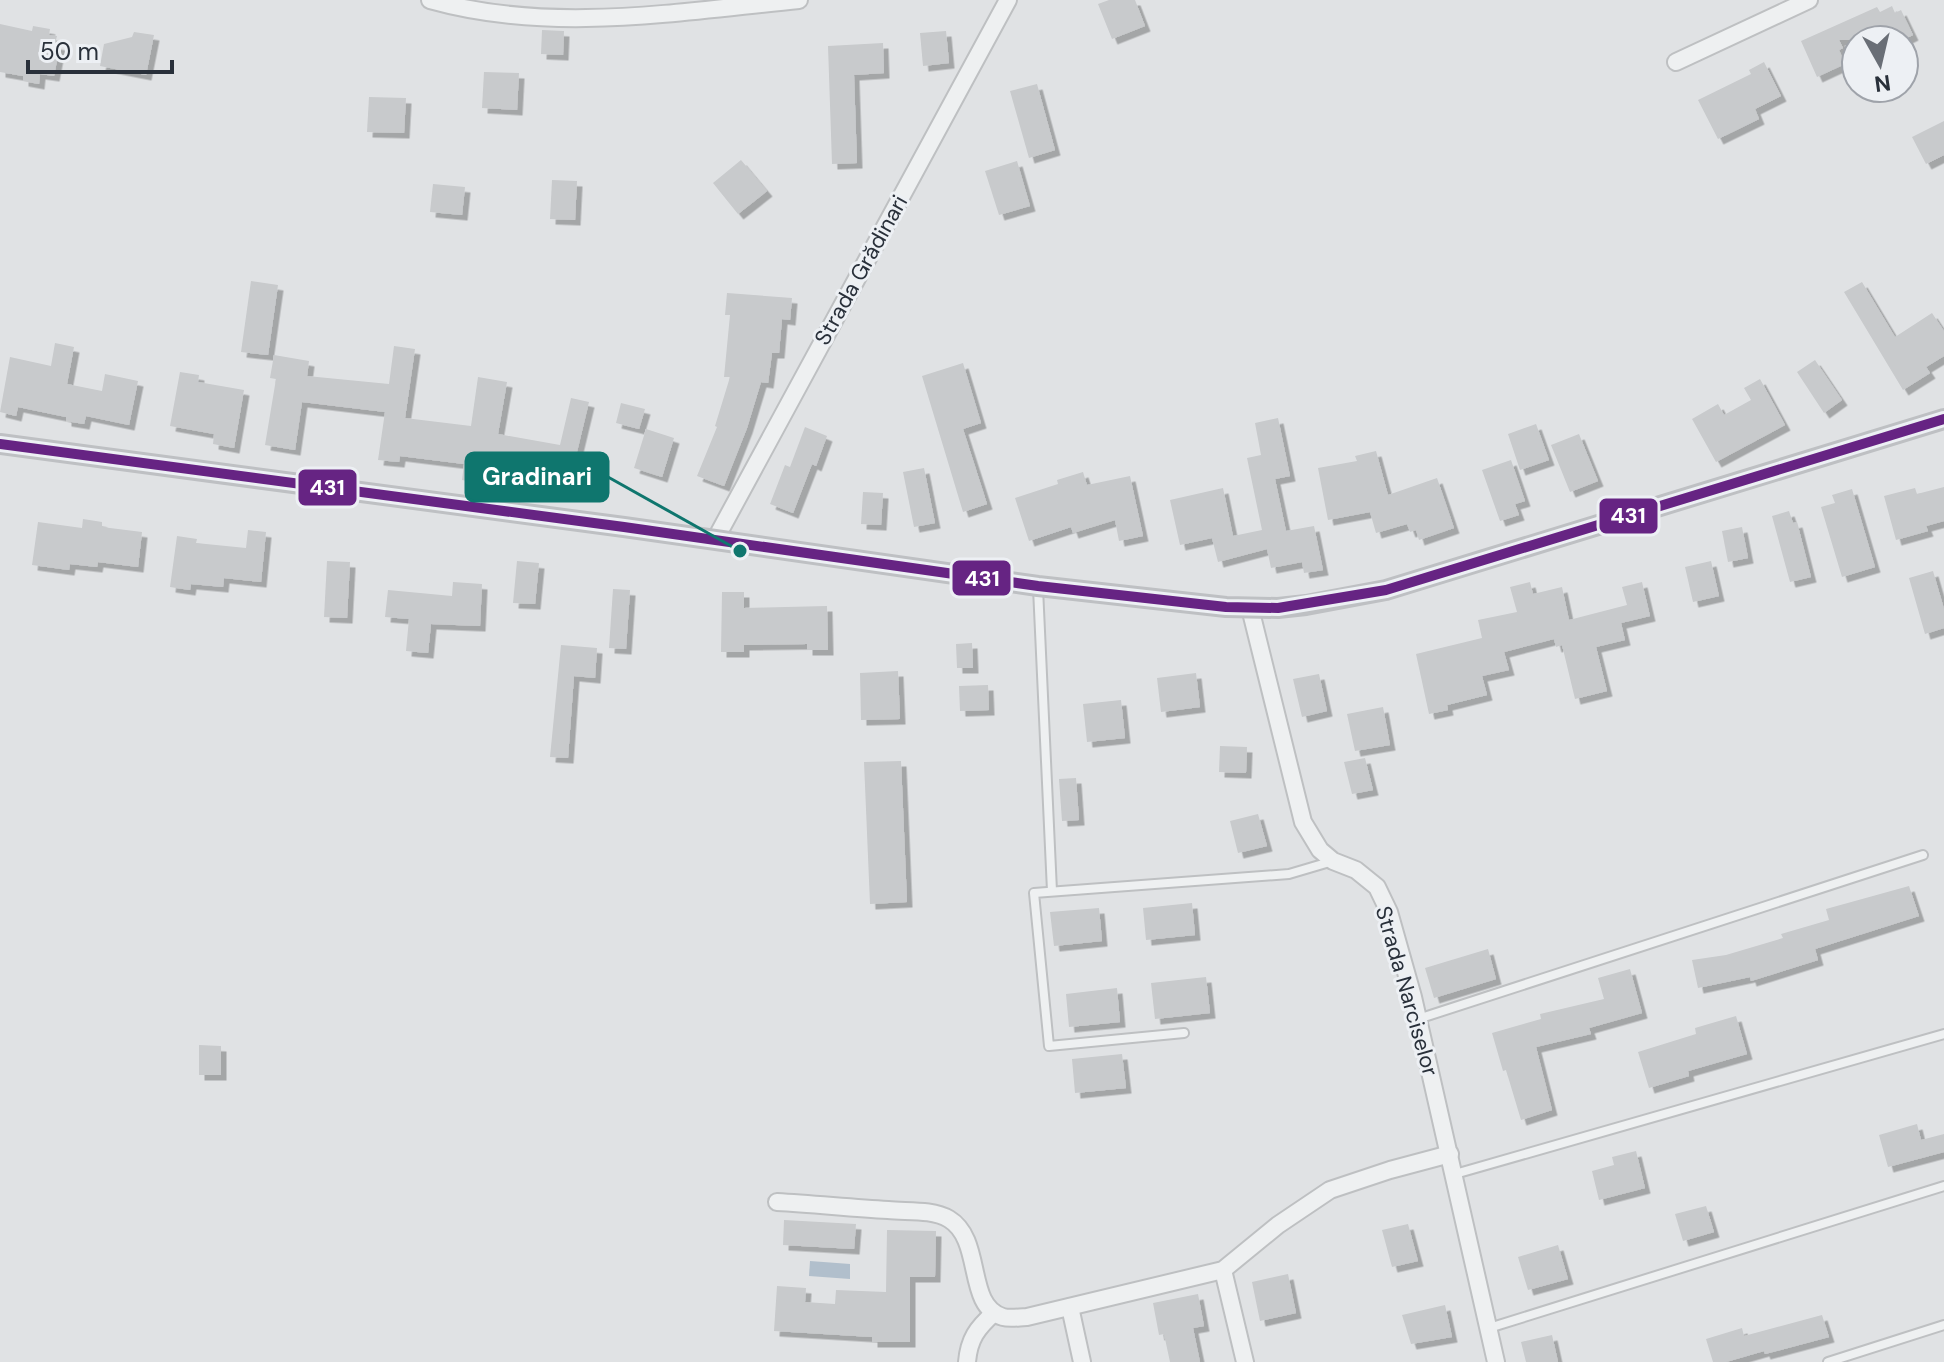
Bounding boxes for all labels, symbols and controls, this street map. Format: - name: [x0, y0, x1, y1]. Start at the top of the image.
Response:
- scale bar: [28, 24, 172, 74]
- north arrow: [1840, 24, 1920, 104]
- text: 50 m: [40, 36, 99, 67]
- text: N: [1873, 68, 1893, 99]
- street label: Strada Grădinari: [808, 190, 914, 350]
- callout: Gradinari: [466, 453, 608, 501]
- text: Gradinari: [482, 461, 592, 492]
- line badge: 431: [297, 468, 358, 507]
- text: 431: [309, 473, 345, 502]
- line badge: 431: [1598, 497, 1659, 535]
- text: 431: [1610, 501, 1646, 530]
- line badge: 431: [951, 559, 1012, 597]
- text: 431: [964, 564, 1000, 593]
- street label: Strada Narciselor: [1369, 903, 1445, 1079]

